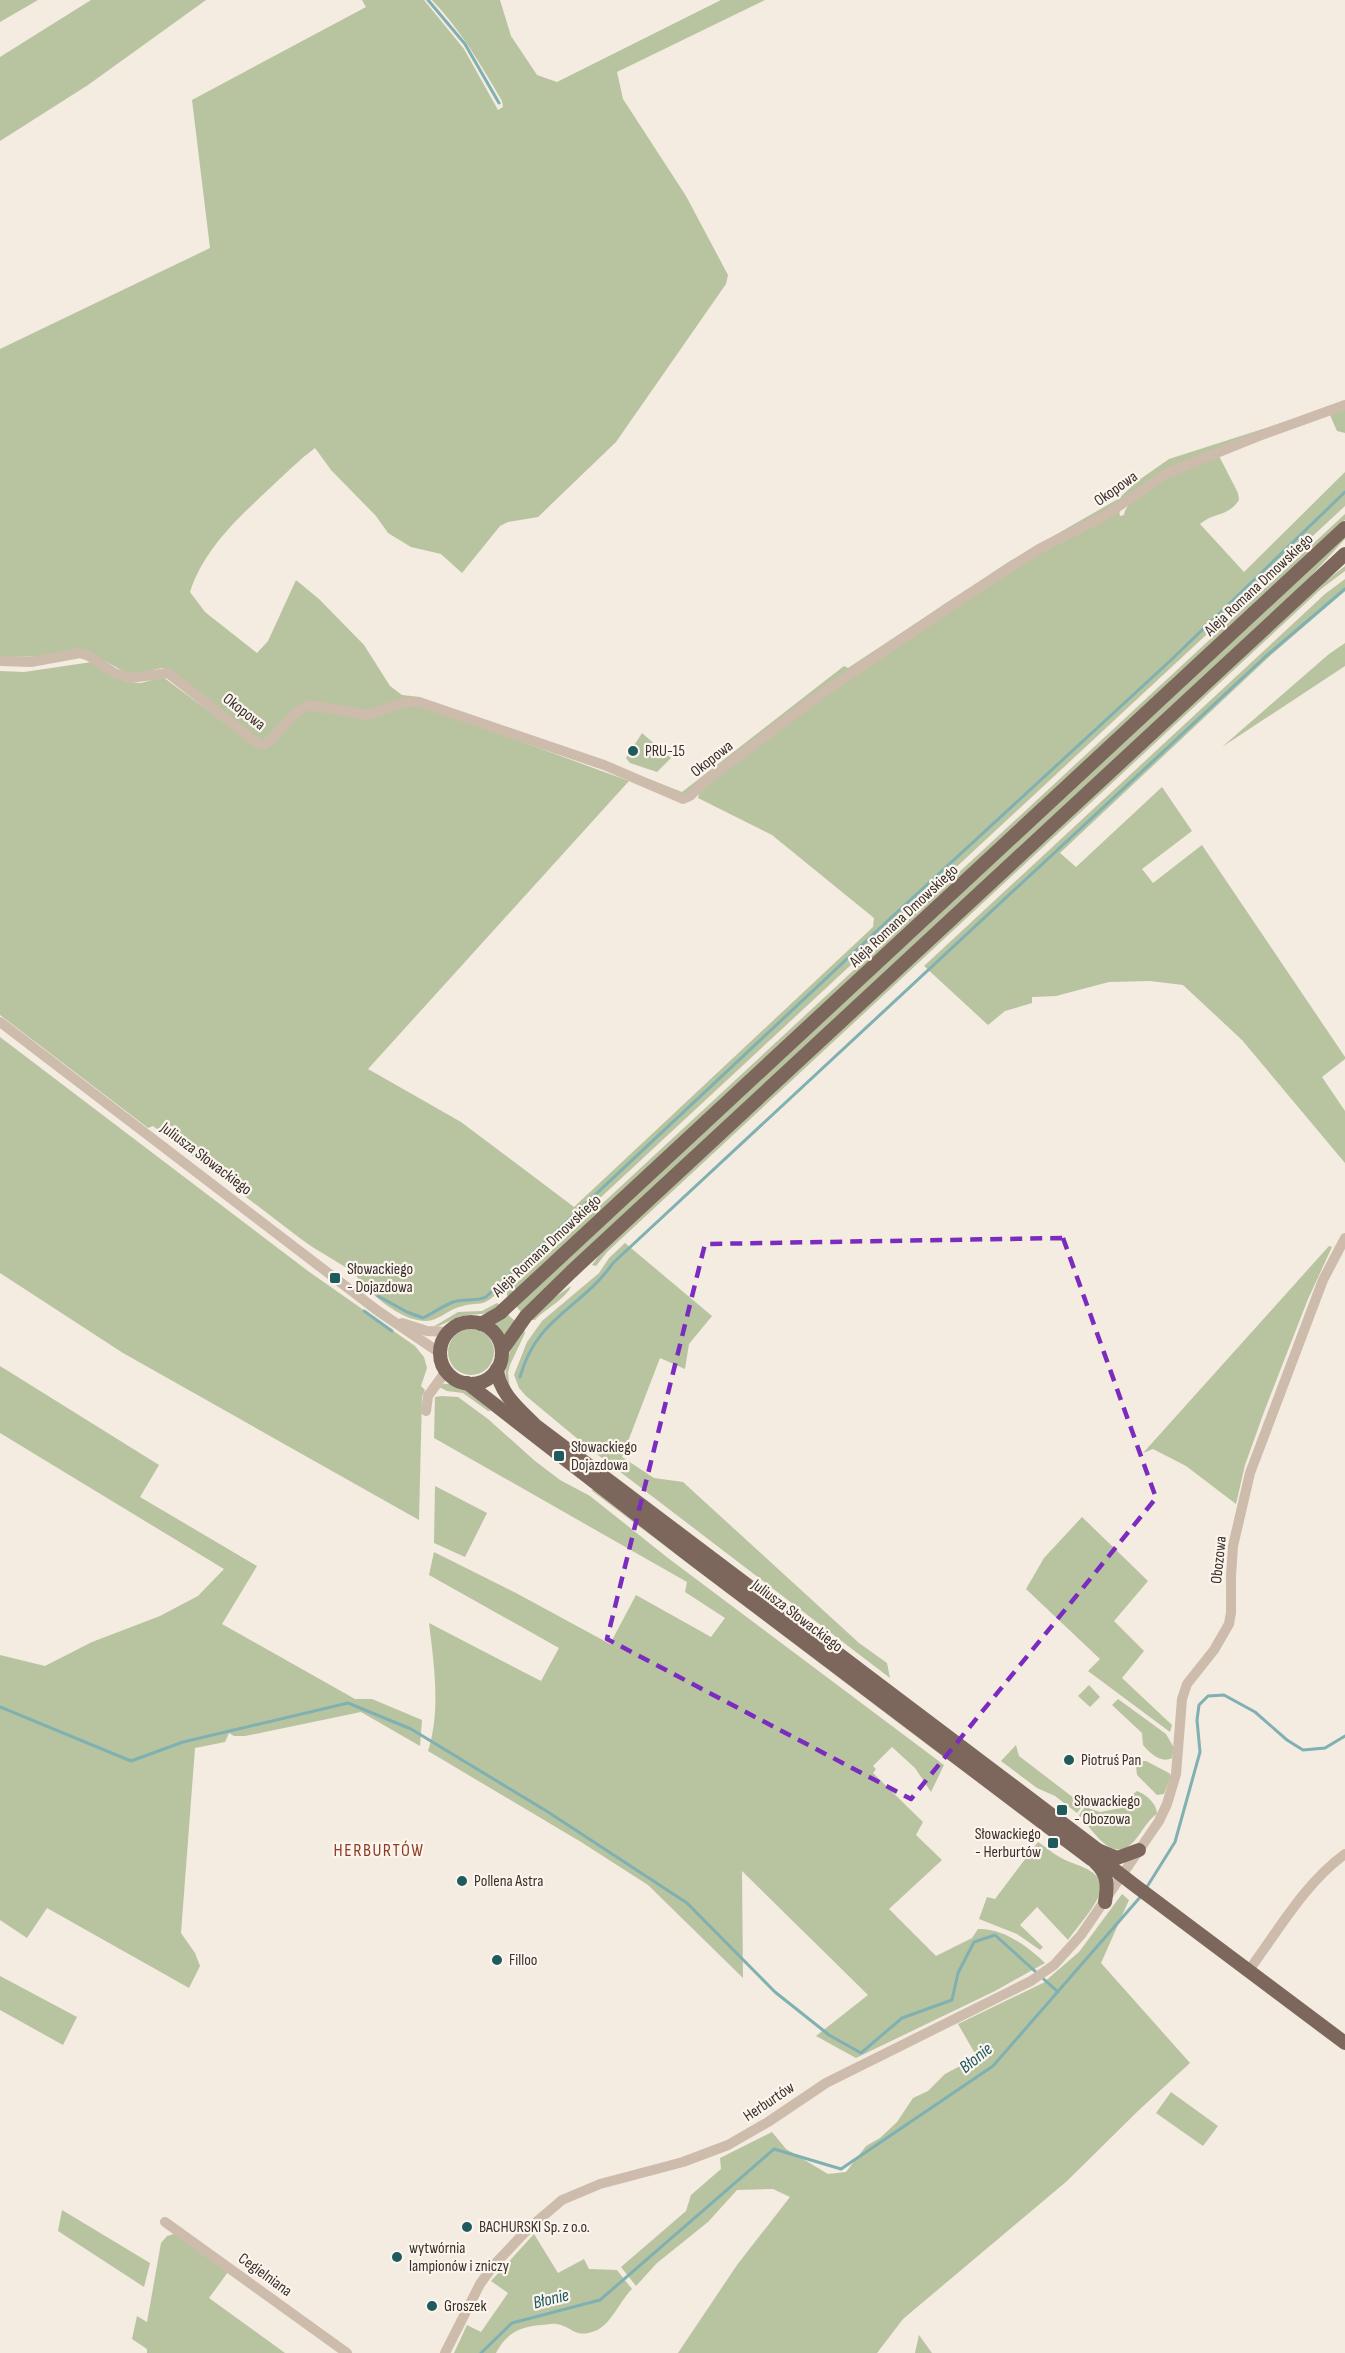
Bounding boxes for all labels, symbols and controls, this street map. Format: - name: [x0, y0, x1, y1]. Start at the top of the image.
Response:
- street label: Okopowa: [1091, 467, 1141, 511]
- street label: Aleja Romana Dmowskiego: [1200, 530, 1317, 641]
- street label: Okopowa: [219, 690, 269, 734]
- street label: Okopowa: [687, 737, 737, 781]
- place label: PRU-15: [645, 742, 685, 761]
- marker: PRU-15: [626, 744, 640, 758]
- street label: Aleja Romana Dmowskiego: [845, 861, 962, 972]
- street label: Juliusza Słowackiego: [156, 1118, 255, 1199]
- street label: Aleja Romana Dmowskiego: [488, 1191, 605, 1302]
- place label: Słowackiego - Dojazdowa: [347, 1260, 413, 1297]
- marker: Słowackiego - Dojazdowa: [328, 1271, 342, 1285]
- place label: Słowackiego Dojazdowa: [571, 1438, 637, 1475]
- marker: Słowackiego Dojazdowa: [552, 1449, 566, 1463]
- street label: Obozowa: [1207, 1535, 1231, 1585]
- street label: Juliusza Słowackiego: [747, 1575, 846, 1656]
- place label: Piotruś Pan: [1081, 1751, 1141, 1770]
- marker: Piotruś Pan: [1062, 1753, 1076, 1767]
- place label: Słowackiego - Obozowa: [1074, 1792, 1140, 1829]
- marker: Słowackiego - Obozowa: [1055, 1803, 1069, 1817]
- place label: Słowackiego - Herburtów: [975, 1825, 1041, 1862]
- marker: Słowackiego - Herburtów: [1046, 1836, 1060, 1850]
- district label: HERBURTÓW: [334, 1840, 424, 1861]
- place label: Pollena Astra: [474, 1872, 543, 1891]
- marker: Pollena Astra: [455, 1874, 469, 1888]
- place label: Filloo: [509, 1951, 538, 1970]
- marker: Filloo: [490, 1953, 504, 1967]
- water label: Błonie: [955, 2038, 997, 2078]
- street label: Herburtów: [740, 2078, 798, 2126]
- place label: BACHURSKI Sp. z o.o.: [479, 2218, 590, 2237]
- marker: BACHURSKI Sp. z o.o.: [460, 2220, 474, 2234]
- place label: wytwórnia lampionów i zniczy: [409, 2239, 509, 2276]
- street label: Cegielniana: [234, 2249, 296, 2301]
- marker: wytwórnia lampionów i zniczy: [390, 2250, 404, 2264]
- water label: Błonie: [531, 2284, 571, 2314]
- place label: Groszek: [444, 2297, 487, 2316]
- marker: Groszek: [425, 2299, 439, 2313]

